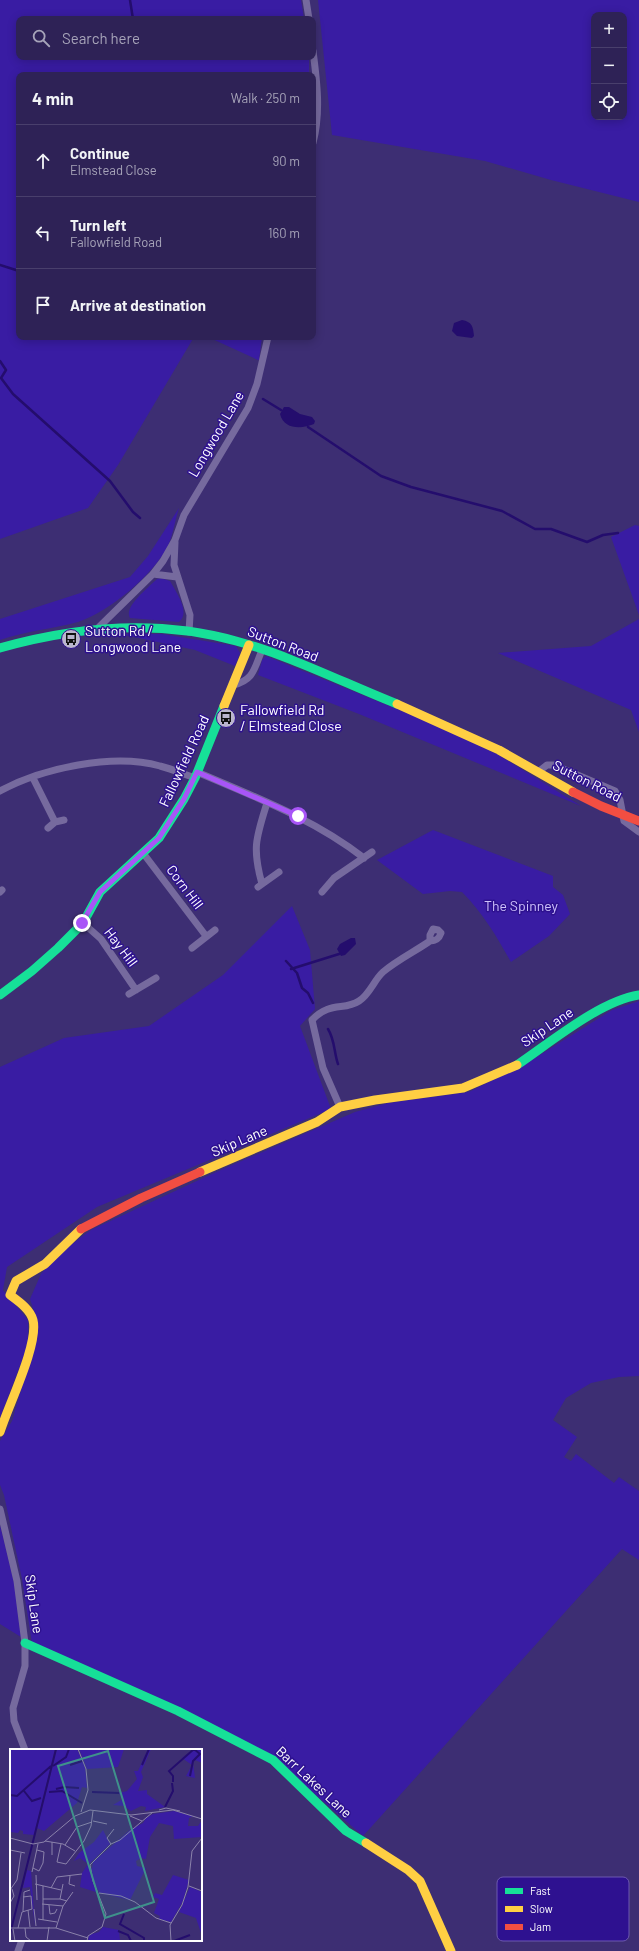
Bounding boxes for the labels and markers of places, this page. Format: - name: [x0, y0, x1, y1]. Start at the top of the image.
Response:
- place label: Sutton Rd / Longwood Lane: [85, 622, 181, 655]
- bus stop icon: Sutton Rd / Longwood Lane: [60, 628, 82, 650]
- place label: Fallowfield Rd / Elmstead Close: [240, 701, 342, 734]
- bus stop icon: Fallowfield Rd / Elmstead Close: [215, 707, 237, 729]

